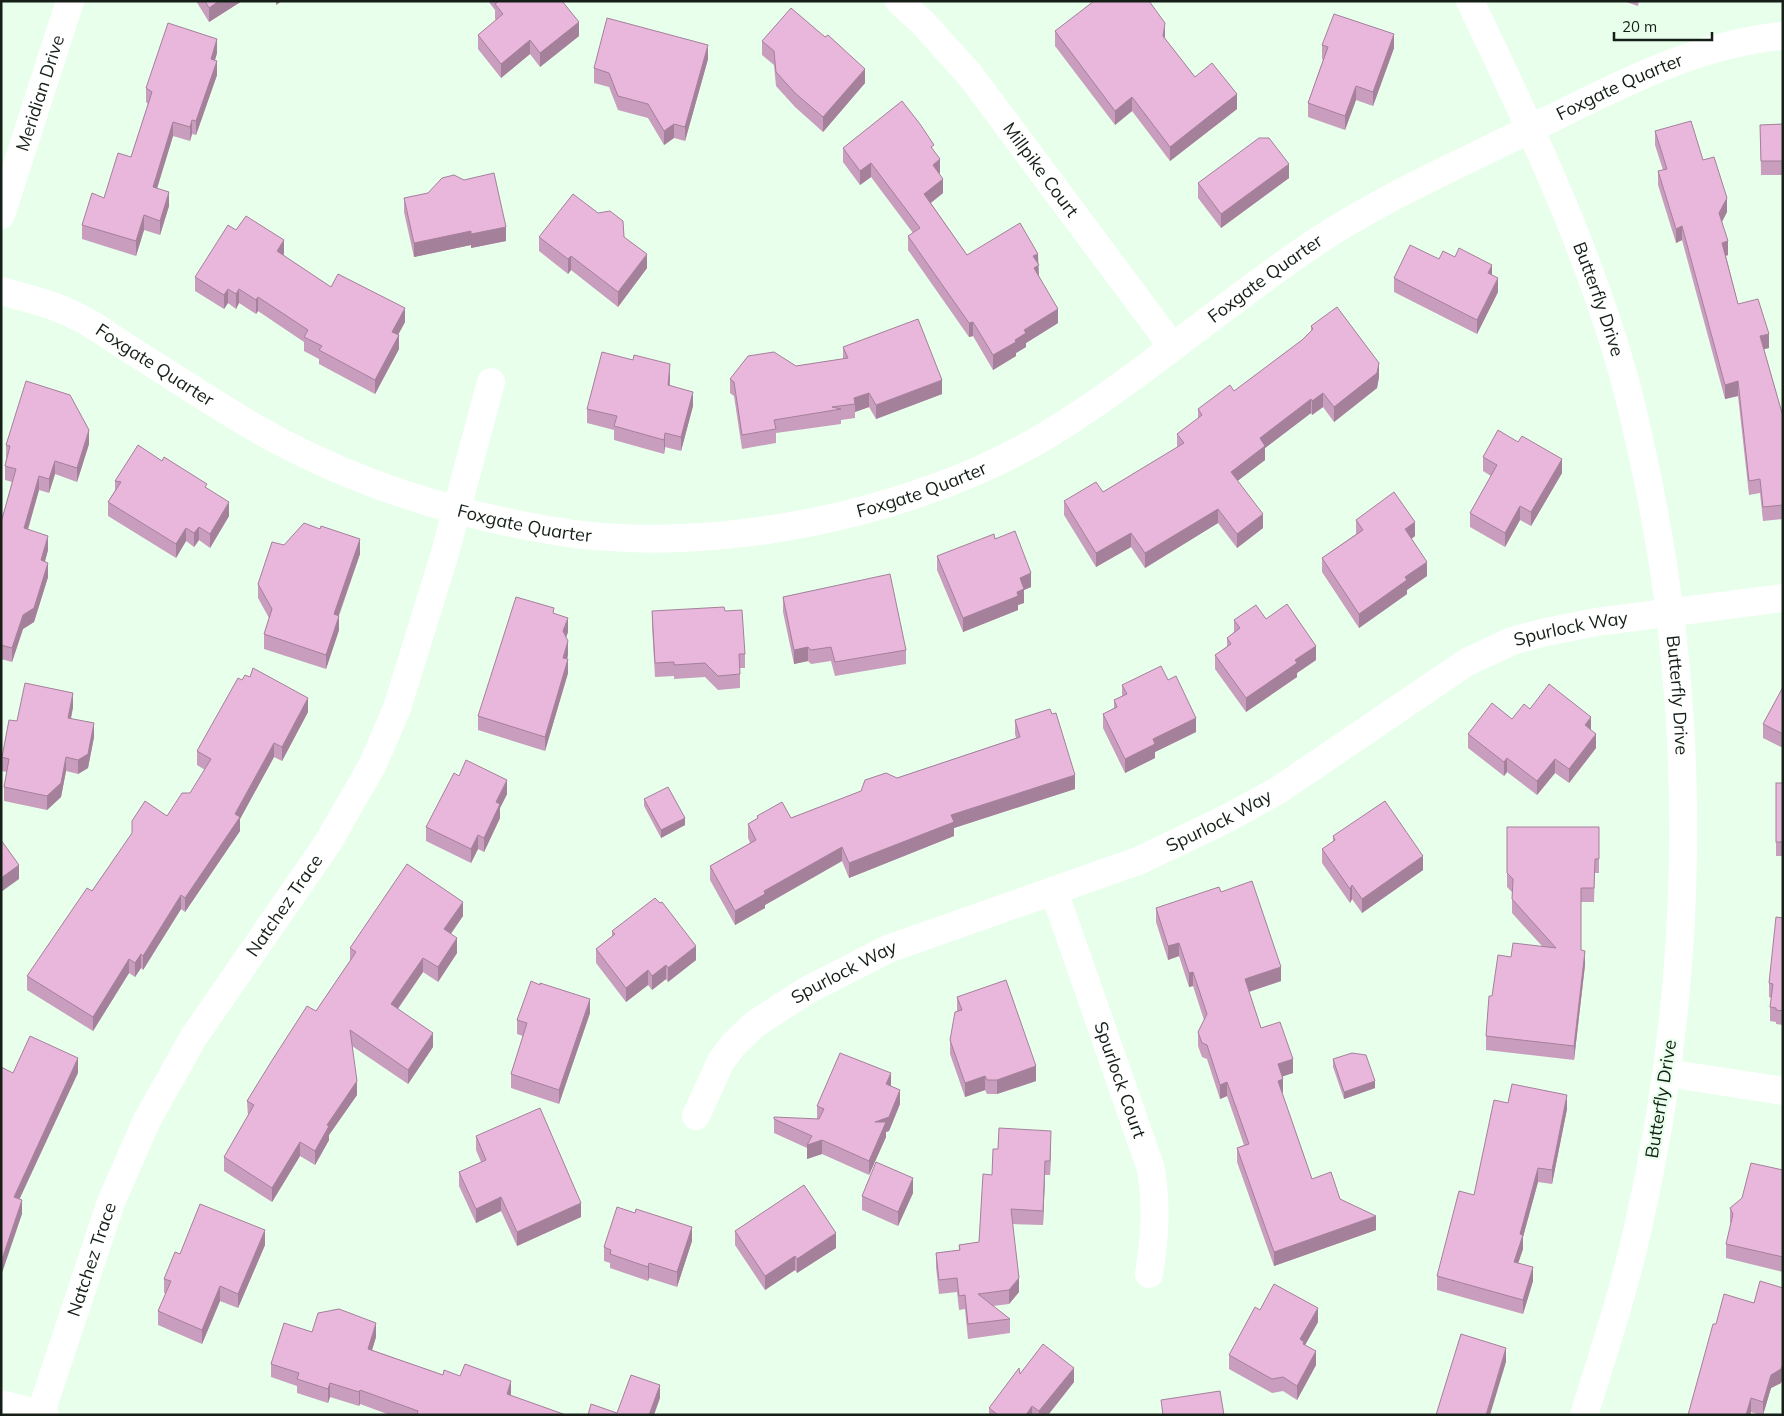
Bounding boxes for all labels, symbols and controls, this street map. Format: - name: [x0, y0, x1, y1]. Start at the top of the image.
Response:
- scale bar: [1614, 10, 1712, 42]
- text: 20 m: [1622, 17, 1657, 36]
- street label: Meridian Drive: [10, 32, 69, 154]
- street label: Foxgate Quarter: [1552, 48, 1686, 125]
- street label: Millpike Court: [998, 118, 1084, 222]
- street label: Foxgate Quarter: [1203, 229, 1327, 328]
- street label: Butterfly Drive: [1568, 238, 1629, 359]
- street label: Foxgate Quarter: [91, 318, 219, 411]
- street label: Foxgate Quarter: [854, 456, 990, 523]
- street label: Foxgate Quarter: [455, 499, 593, 547]
- street label: Spurlock Way: [1511, 606, 1630, 651]
- street label: Butterfly Drive: [1662, 634, 1694, 756]
- street label: Spurlock Way: [1162, 784, 1276, 857]
- street label: Natchez Trace: [241, 850, 327, 961]
- street label: Spurlock Way: [787, 935, 900, 1009]
- street label: Spurlock Court: [1089, 1018, 1151, 1141]
- street label: Butterfly Drive: [1640, 1038, 1681, 1160]
- street label: Natchez Trace: [62, 1199, 121, 1319]

